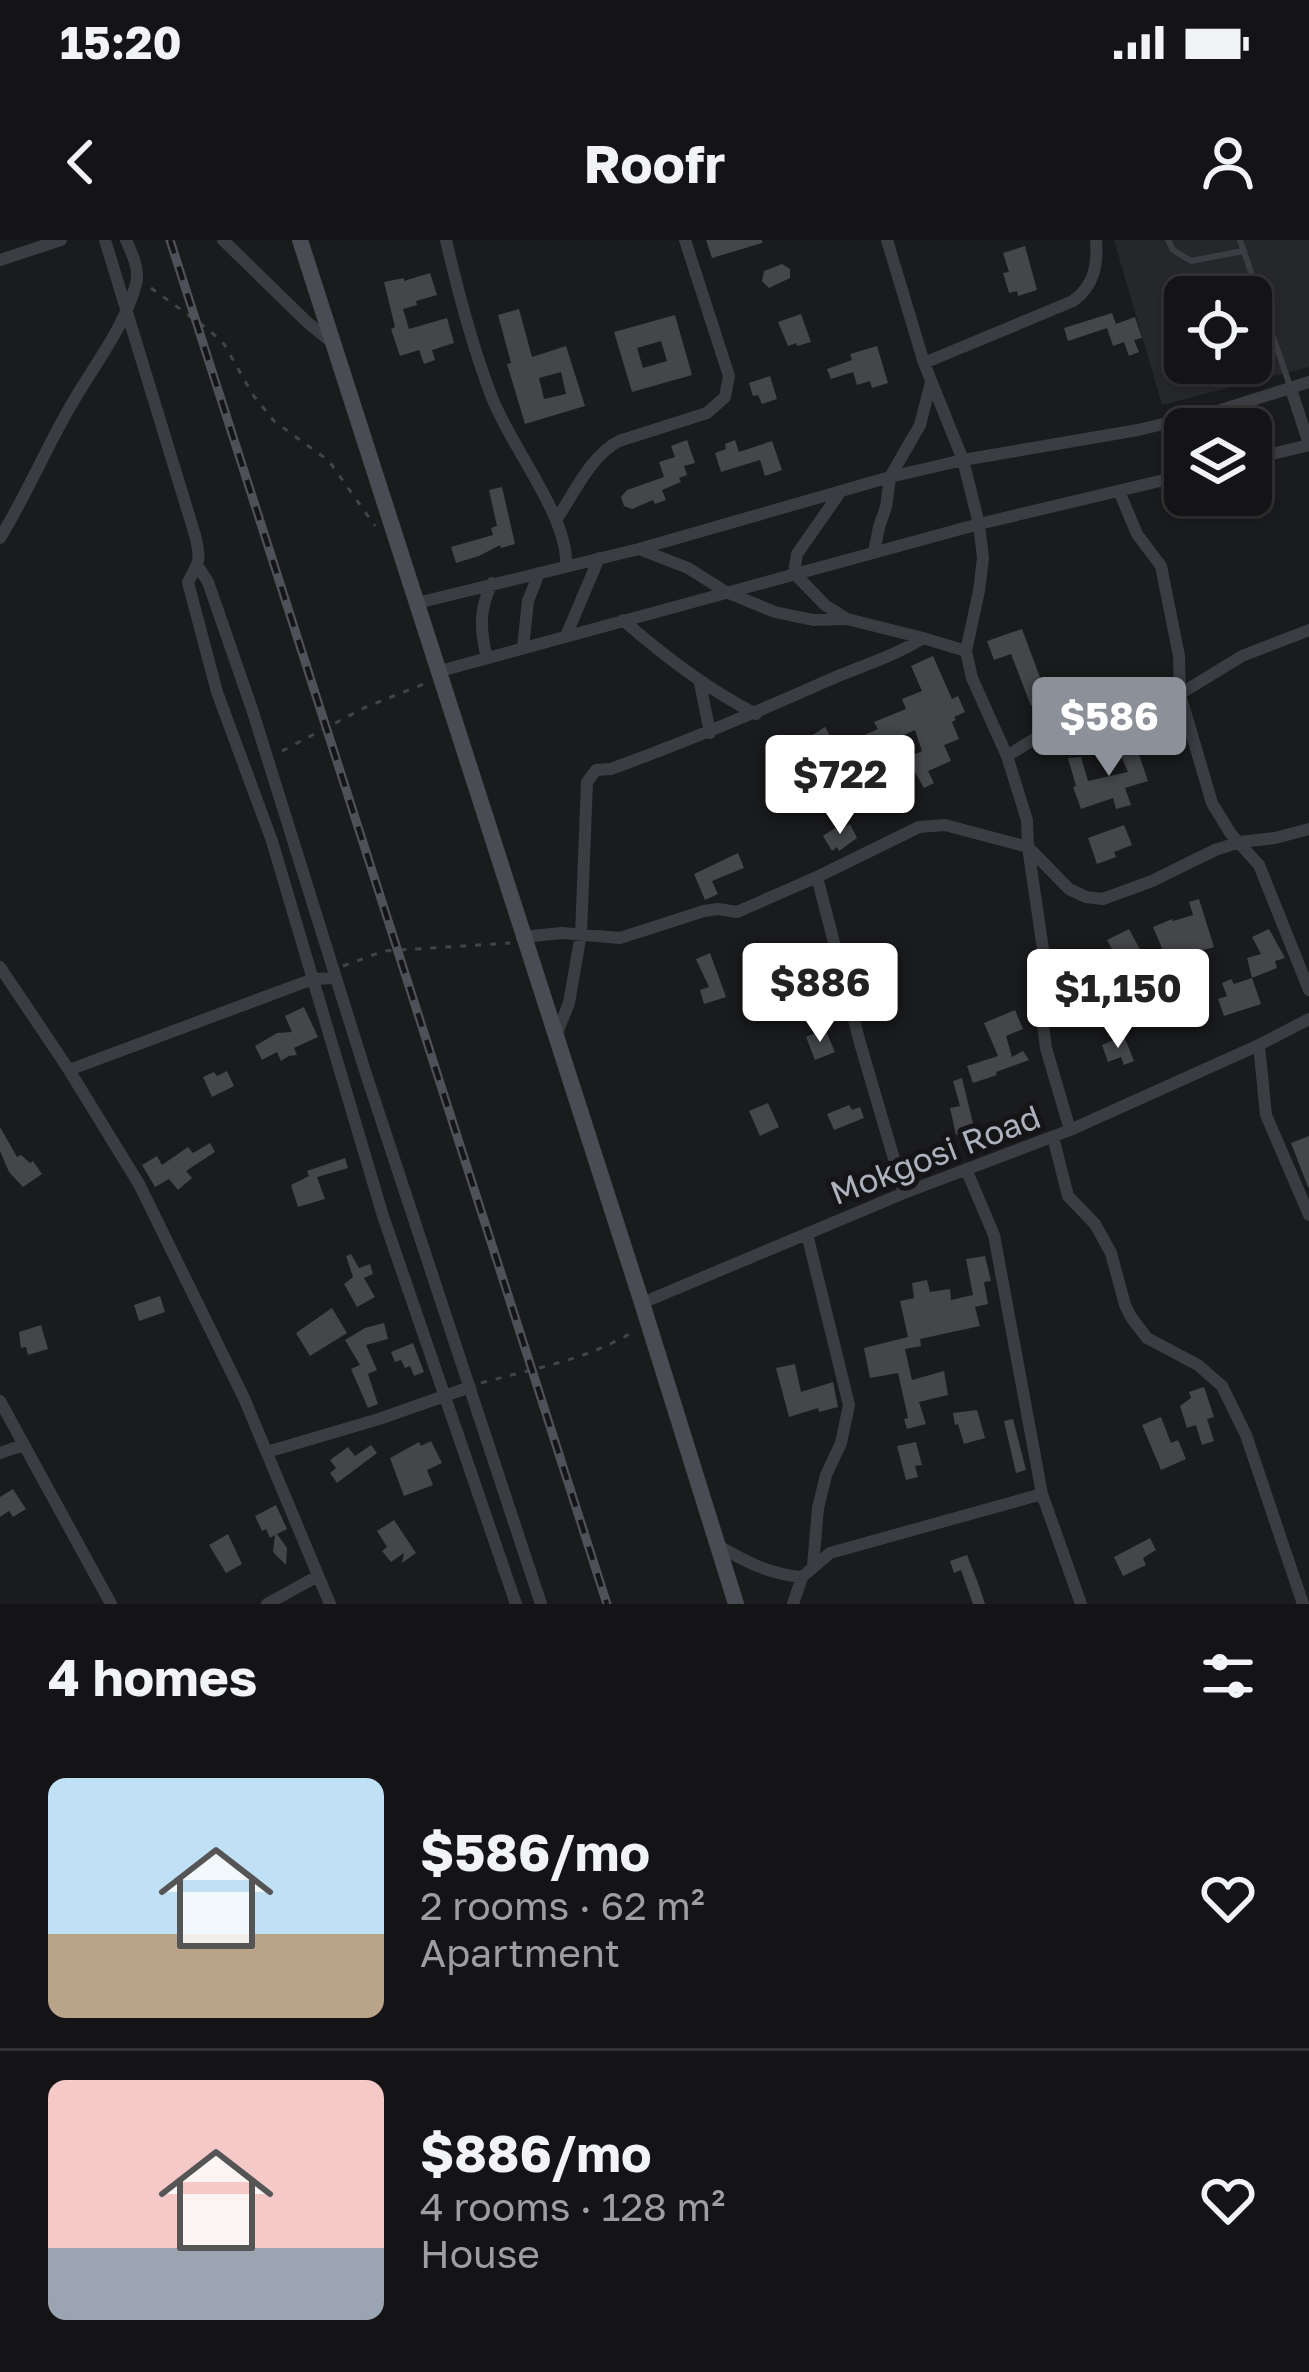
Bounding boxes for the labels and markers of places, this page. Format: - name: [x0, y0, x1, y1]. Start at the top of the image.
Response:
- pin: $586: [1038, 677, 1180, 779]
- pin: $722: [769, 735, 911, 837]
- pin: $886: [749, 943, 891, 1045]
- pin: $1,150: [1020, 949, 1216, 1051]

